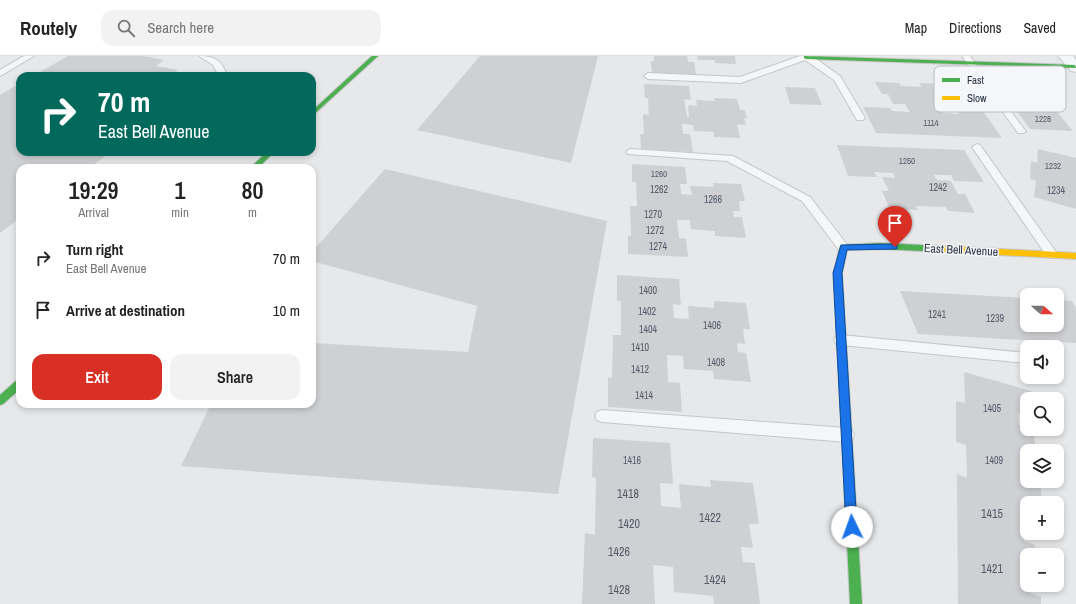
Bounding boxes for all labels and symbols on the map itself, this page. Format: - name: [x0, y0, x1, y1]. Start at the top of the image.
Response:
- legend: [934, 66, 1066, 112]
- text: Fast: [967, 73, 985, 87]
- text: Slow: [967, 91, 987, 105]
- house number: 1228: [1035, 113, 1051, 125]
- house number: 1114: [923, 117, 939, 129]
- house number: 1250: [899, 155, 915, 167]
- house number: 1232: [1045, 160, 1061, 172]
- house number: 1260: [651, 168, 667, 180]
- house number: 1242: [929, 181, 948, 194]
- house number: 1262: [650, 183, 669, 196]
- house number: 1234: [1047, 184, 1066, 197]
- house number: 1266: [704, 193, 723, 206]
- pin: [878, 206, 912, 247]
- house number: 1270: [644, 208, 663, 221]
- house number: 1272: [646, 224, 665, 237]
- house number: 1274: [649, 240, 668, 253]
- street label: East Bell Avenue: [924, 240, 998, 260]
- house number: 1400: [639, 284, 658, 297]
- north arrow: [1020, 288, 1064, 332]
- house number: 1402: [638, 305, 657, 318]
- house number: 1241: [928, 308, 947, 321]
- house number: 1239: [986, 312, 1005, 325]
- house number: 1406: [703, 319, 722, 332]
- house number: 1404: [639, 323, 658, 336]
- house number: 1410: [631, 341, 650, 354]
- house number: 1408: [707, 356, 726, 369]
- house number: 1412: [631, 363, 650, 376]
- house number: 1414: [635, 389, 654, 402]
- house number: 1405: [983, 402, 1002, 415]
- house number: 1416: [623, 454, 642, 467]
- house number: 1409: [985, 454, 1004, 467]
- house number: 1418: [617, 486, 639, 502]
- position arrow: [831, 506, 873, 548]
- house number: 1415: [981, 506, 1003, 522]
- house number: 1422: [699, 510, 721, 526]
- house number: 1420: [618, 516, 640, 532]
- house number: 1426: [608, 544, 630, 560]
- house number: 1421: [981, 561, 1003, 577]
- house number: 1424: [704, 572, 726, 588]
- house number: 1428: [608, 582, 630, 598]

